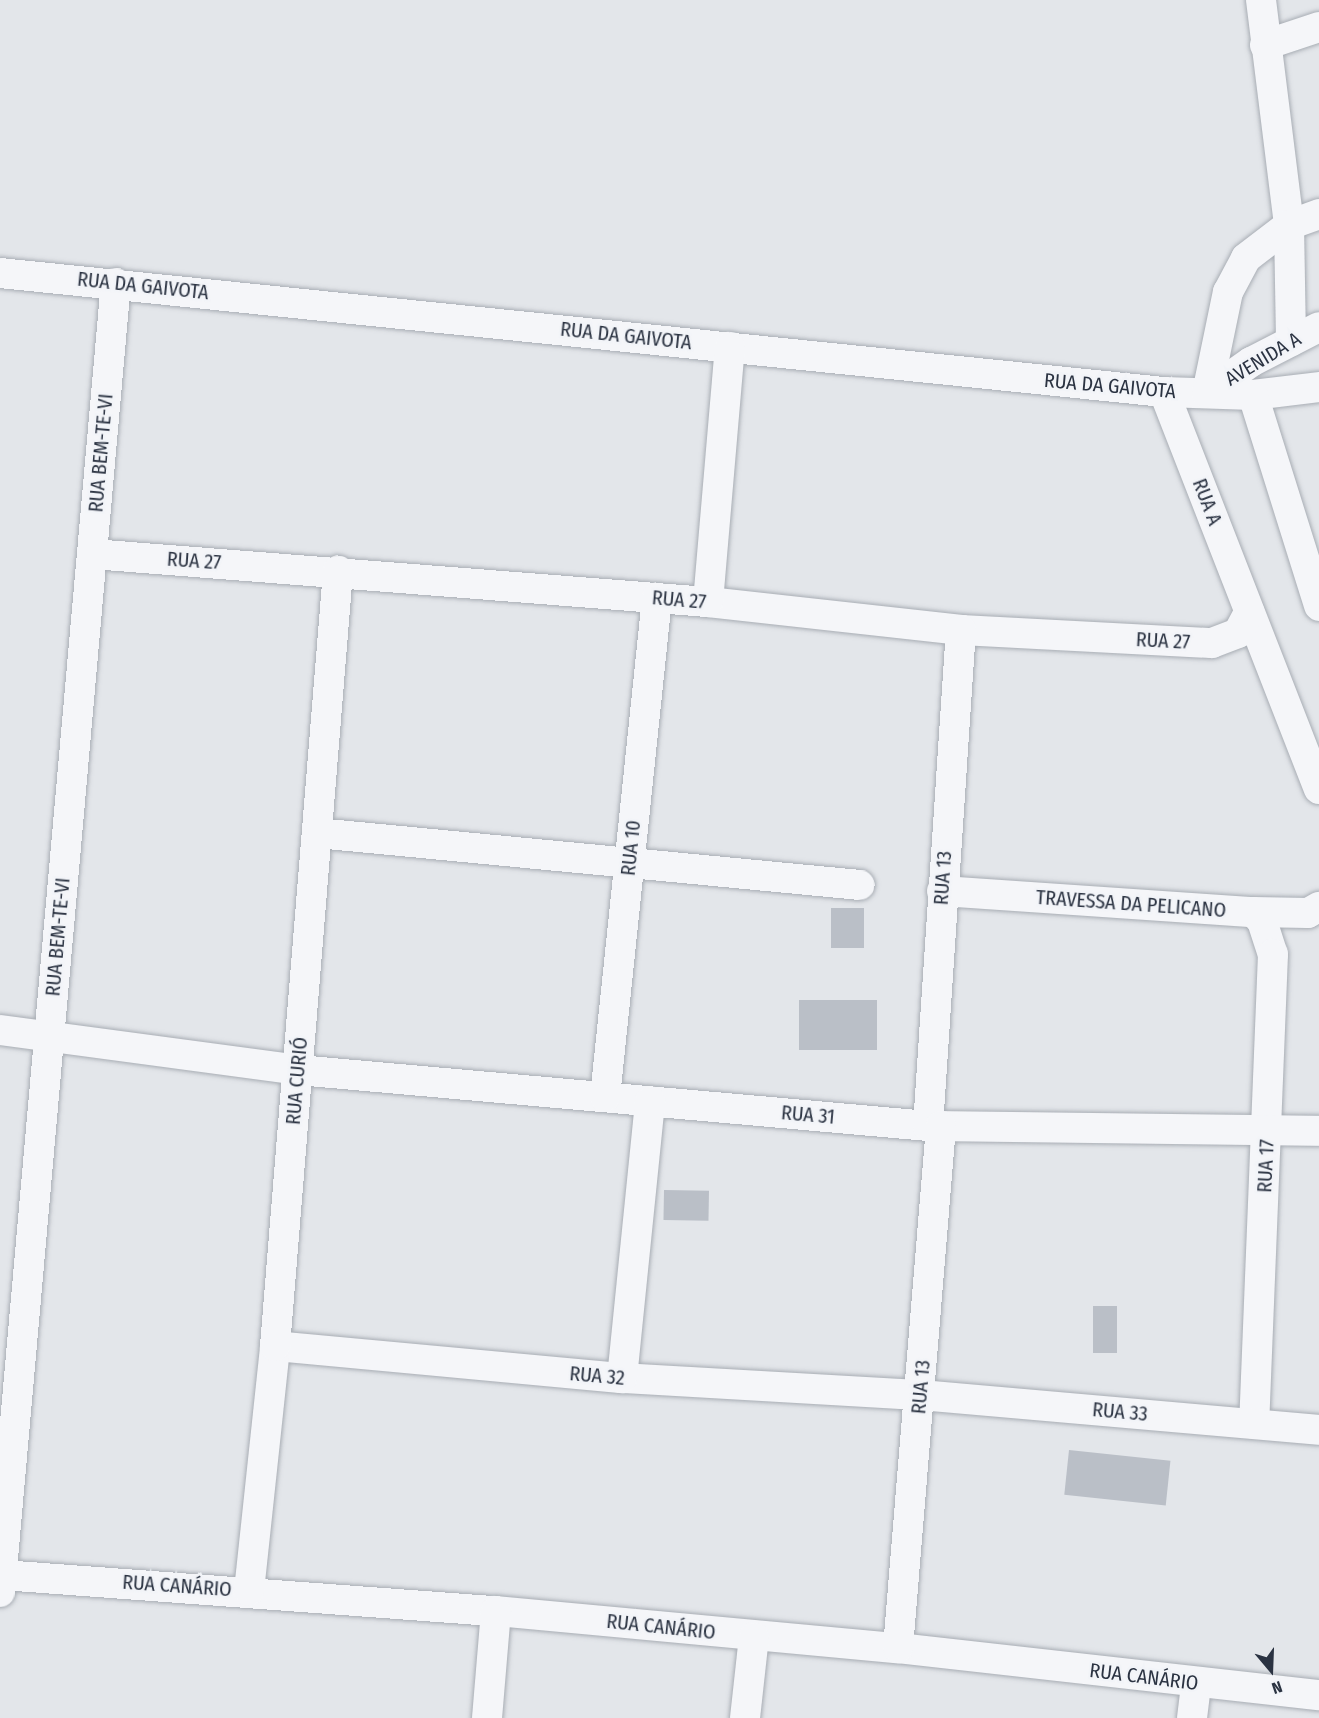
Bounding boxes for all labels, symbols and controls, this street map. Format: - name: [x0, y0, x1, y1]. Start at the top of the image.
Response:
- street label: RUA DA GAIVOTA: [76, 267, 210, 305]
- street label: RUA DA GAIVOTA: [559, 317, 693, 355]
- street label: AVENIDA A: [1221, 327, 1305, 391]
- street label: RUA DA GAIVOTA: [1043, 368, 1177, 404]
- street label: RUA BEM-TE-VI: [84, 393, 118, 513]
- street label: RUA A: [1187, 475, 1227, 529]
- street label: RUA 27: [166, 547, 222, 575]
- street label: RUA 27: [651, 586, 707, 614]
- street label: RUA 27: [1135, 628, 1191, 654]
- street label: RUA 10: [616, 819, 646, 877]
- street label: RUA 13: [929, 850, 957, 906]
- street label: RUA BEM-TE-VI: [41, 877, 75, 997]
- street label: TRAVESSA DA PELICANO: [1035, 885, 1227, 923]
- street label: RUA CURIÓ: [281, 1036, 313, 1126]
- street label: RUA 31: [780, 1101, 836, 1129]
- street label: RUA 17: [1253, 1139, 1279, 1193]
- street label: RUA 13: [907, 1359, 935, 1415]
- street label: RUA 32: [568, 1362, 626, 1390]
- street label: RUA 33: [1091, 1398, 1149, 1426]
- street label: RUA CANÁRIO: [122, 1570, 232, 1602]
- street label: RUA CANÁRIO: [605, 1609, 717, 1645]
- north arrow: [1241, 1640, 1301, 1700]
- street label: RUA CANÁRIO: [1088, 1658, 1200, 1696]
- text: N: [1269, 1677, 1285, 1698]

